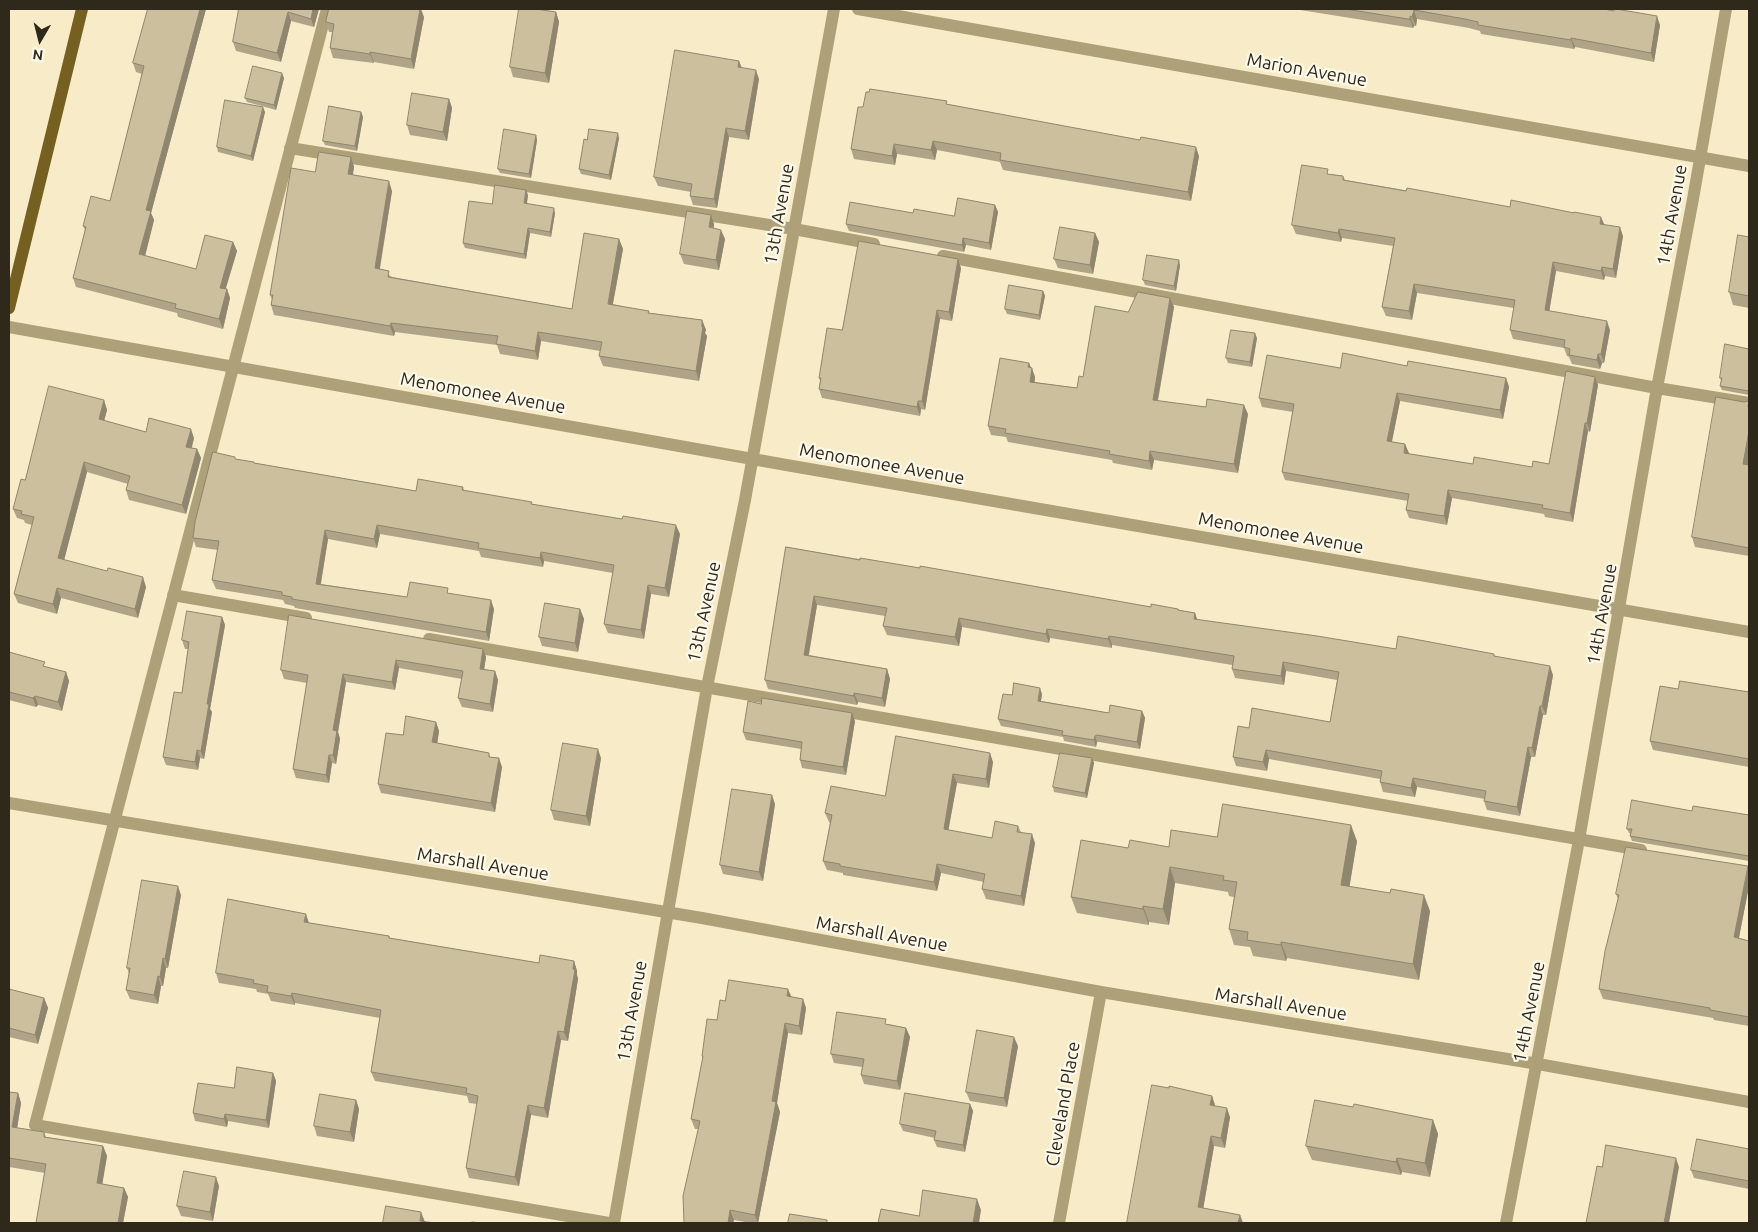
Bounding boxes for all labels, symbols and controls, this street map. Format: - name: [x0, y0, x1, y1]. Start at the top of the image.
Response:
- north arrow: [15, 15, 65, 65]
- text: N: [32, 46, 44, 64]
- street label: Marion Avenue: [1245, 49, 1369, 91]
- street label: 13th Avenue: [759, 162, 799, 266]
- street label: 14th Avenue: [1652, 163, 1692, 267]
- street label: Menomonee Avenue: [399, 368, 567, 418]
- street label: Menomonee Avenue: [798, 439, 966, 489]
- street label: Menomonee Avenue: [1197, 508, 1365, 558]
- street label: 13th Avenue: [683, 560, 725, 664]
- street label: 14th Avenue: [1582, 562, 1622, 666]
- street label: Marshall Avenue: [416, 843, 550, 885]
- street label: Marshall Avenue: [815, 912, 949, 956]
- street label: 13th Avenue: [612, 959, 652, 1063]
- street label: 14th Avenue: [1509, 960, 1549, 1064]
- street label: Marshall Avenue: [1214, 983, 1348, 1025]
- street label: Cleveland Place: [1041, 1040, 1085, 1168]

